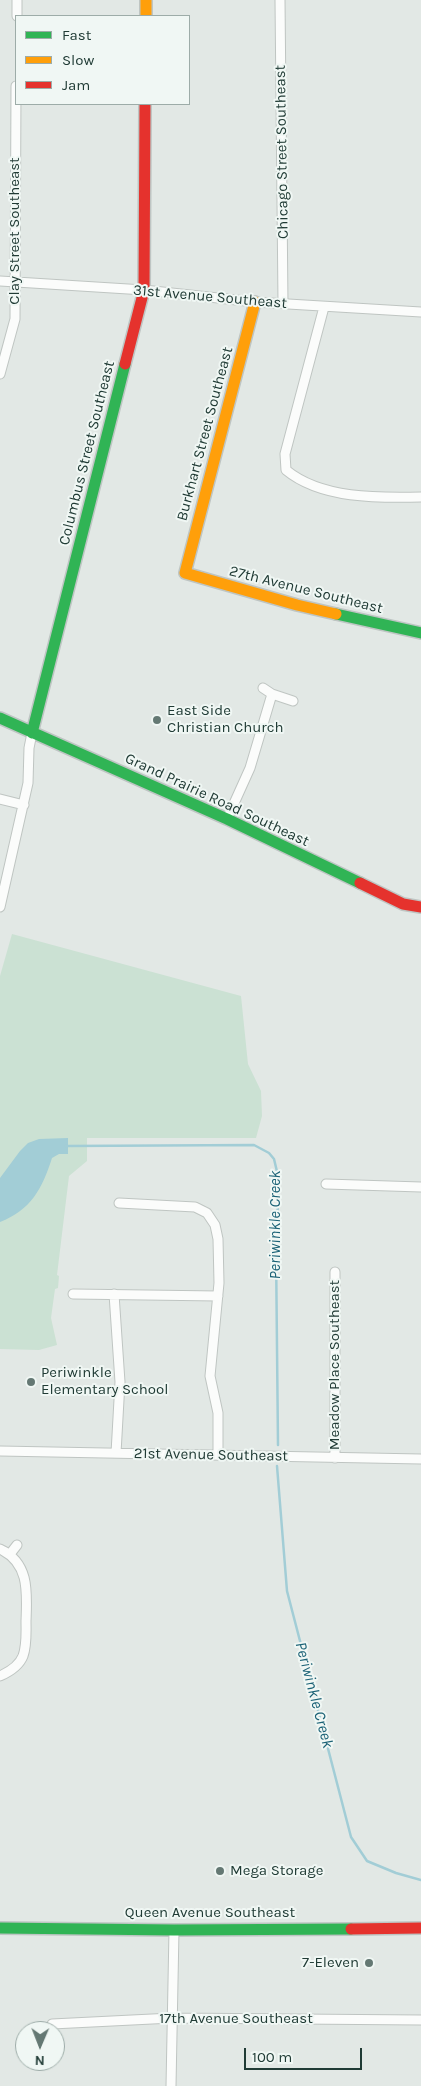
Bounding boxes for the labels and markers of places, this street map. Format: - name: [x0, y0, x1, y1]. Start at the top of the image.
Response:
- place label: East Side Christian Church: [167, 702, 284, 737]
- marker: East Side Christian Church: [151, 714, 163, 726]
- place label: Periwinkle Elementary School: [41, 1364, 168, 1399]
- marker: Periwinkle Elementary School: [25, 1376, 37, 1388]
- place label: Mega Storage: [230, 1862, 323, 1880]
- marker: Mega Storage: [214, 1865, 226, 1877]
- place label: 7-Eleven: [302, 1954, 359, 1972]
- marker: 7-Eleven: [363, 1957, 375, 1969]

